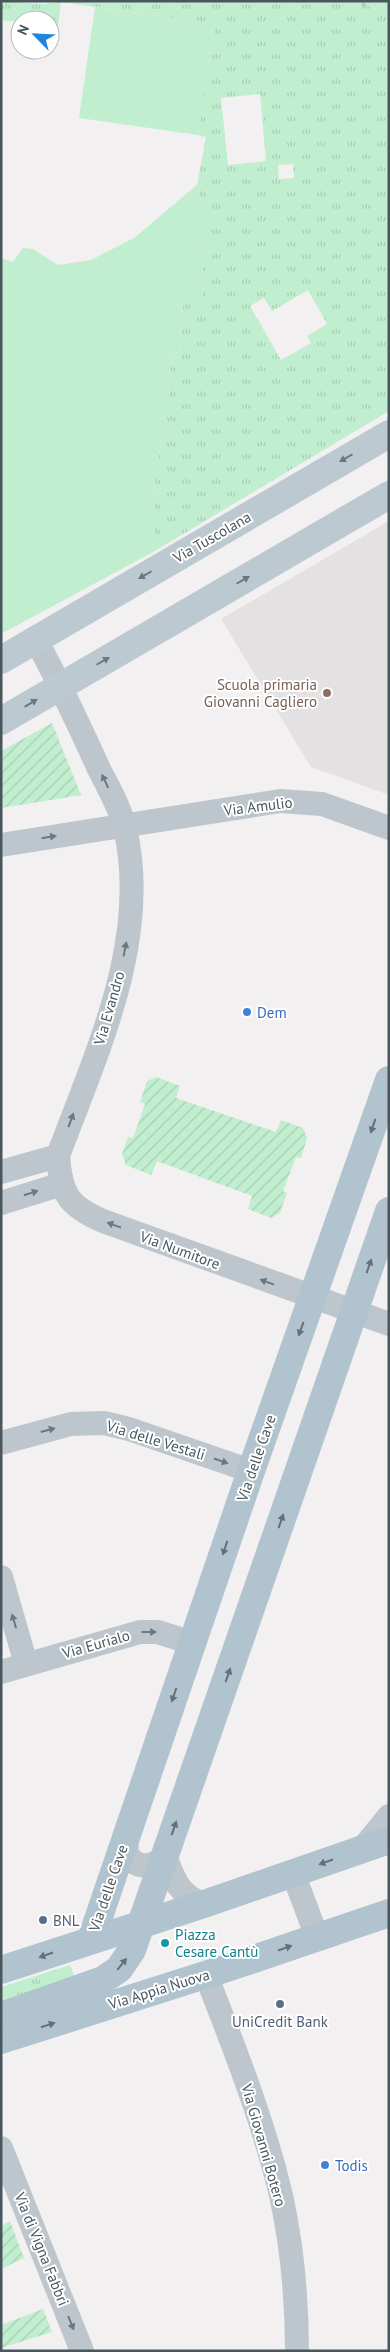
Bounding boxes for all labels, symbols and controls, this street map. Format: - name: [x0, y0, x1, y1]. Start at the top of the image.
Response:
- north arrow: [10, 10, 60, 60]
- text: N: [13, 22, 33, 38]
- one-way arrow: [340, 454, 353, 463]
- street label: Via Tuscolana: [169, 507, 254, 567]
- one-way arrow: [139, 571, 152, 580]
- one-way arrow: [237, 575, 250, 584]
- one-way arrow: [96, 657, 109, 666]
- place label: Scuola primaria Giovanni Cagliero: [204, 675, 317, 711]
- marker: Scuola primaria Giovanni Cagliero: [321, 687, 333, 699]
- one-way arrow: [24, 699, 38, 708]
- one-way arrow: [101, 774, 109, 788]
- street label: Via Amulio: [222, 792, 293, 820]
- one-way arrow: [42, 833, 58, 841]
- one-way arrow: [122, 941, 130, 957]
- street label: Via Evandro: [89, 969, 129, 1048]
- place label: Dem: [257, 1003, 287, 1022]
- marker: Dem: [241, 1006, 253, 1018]
- one-way arrow: [68, 1113, 75, 1128]
- one-way arrow: [369, 1118, 376, 1133]
- one-way arrow: [24, 1189, 39, 1197]
- one-way arrow: [106, 1221, 121, 1229]
- street label: Via Numitore: [136, 1226, 223, 1273]
- one-way arrow: [366, 1258, 374, 1273]
- one-way arrow: [259, 1278, 274, 1285]
- one-way arrow: [297, 1321, 304, 1336]
- street label: Via delle Cave: [232, 1412, 280, 1505]
- street label: Via delle Vestali: [103, 1416, 208, 1464]
- one-way arrow: [41, 1425, 56, 1433]
- one-way arrow: [214, 1458, 229, 1465]
- one-way arrow: [277, 1513, 285, 1528]
- one-way arrow: [220, 1541, 228, 1556]
- one-way arrow: [9, 1613, 17, 1628]
- street label: Via Eurialo: [59, 1625, 132, 1663]
- one-way arrow: [141, 1628, 157, 1636]
- one-way arrow: [225, 1667, 232, 1682]
- one-way arrow: [170, 1687, 177, 1702]
- one-way arrow: [170, 1820, 178, 1835]
- street label: Via delle Cave: [84, 1842, 132, 1935]
- one-way arrow: [318, 1858, 333, 1866]
- place label: BNL: [53, 1911, 80, 1930]
- marker: BNL: [37, 1914, 49, 1926]
- place label: Piazza Cesare Cantù: [175, 1925, 258, 1961]
- marker: Piazza Cesare Cantù: [159, 1937, 171, 1949]
- one-way arrow: [278, 1944, 293, 1951]
- one-way arrow: [38, 1951, 53, 1959]
- one-way arrow: [117, 1958, 128, 1971]
- street label: Via Appia Nuova: [105, 1965, 212, 2014]
- marker: UniCredit Bank: [274, 1998, 286, 2010]
- place label: UniCredit Bank: [232, 2012, 329, 2031]
- one-way arrow: [40, 2021, 55, 2028]
- street label: Via Giovanni Botero: [237, 2081, 291, 2208]
- place label: Todis: [335, 2156, 368, 2175]
- marker: Todis: [319, 2159, 331, 2171]
- street label: Via di Vigna Fabbri: [10, 2189, 73, 2308]
- one-way arrow: [68, 2316, 76, 2331]

